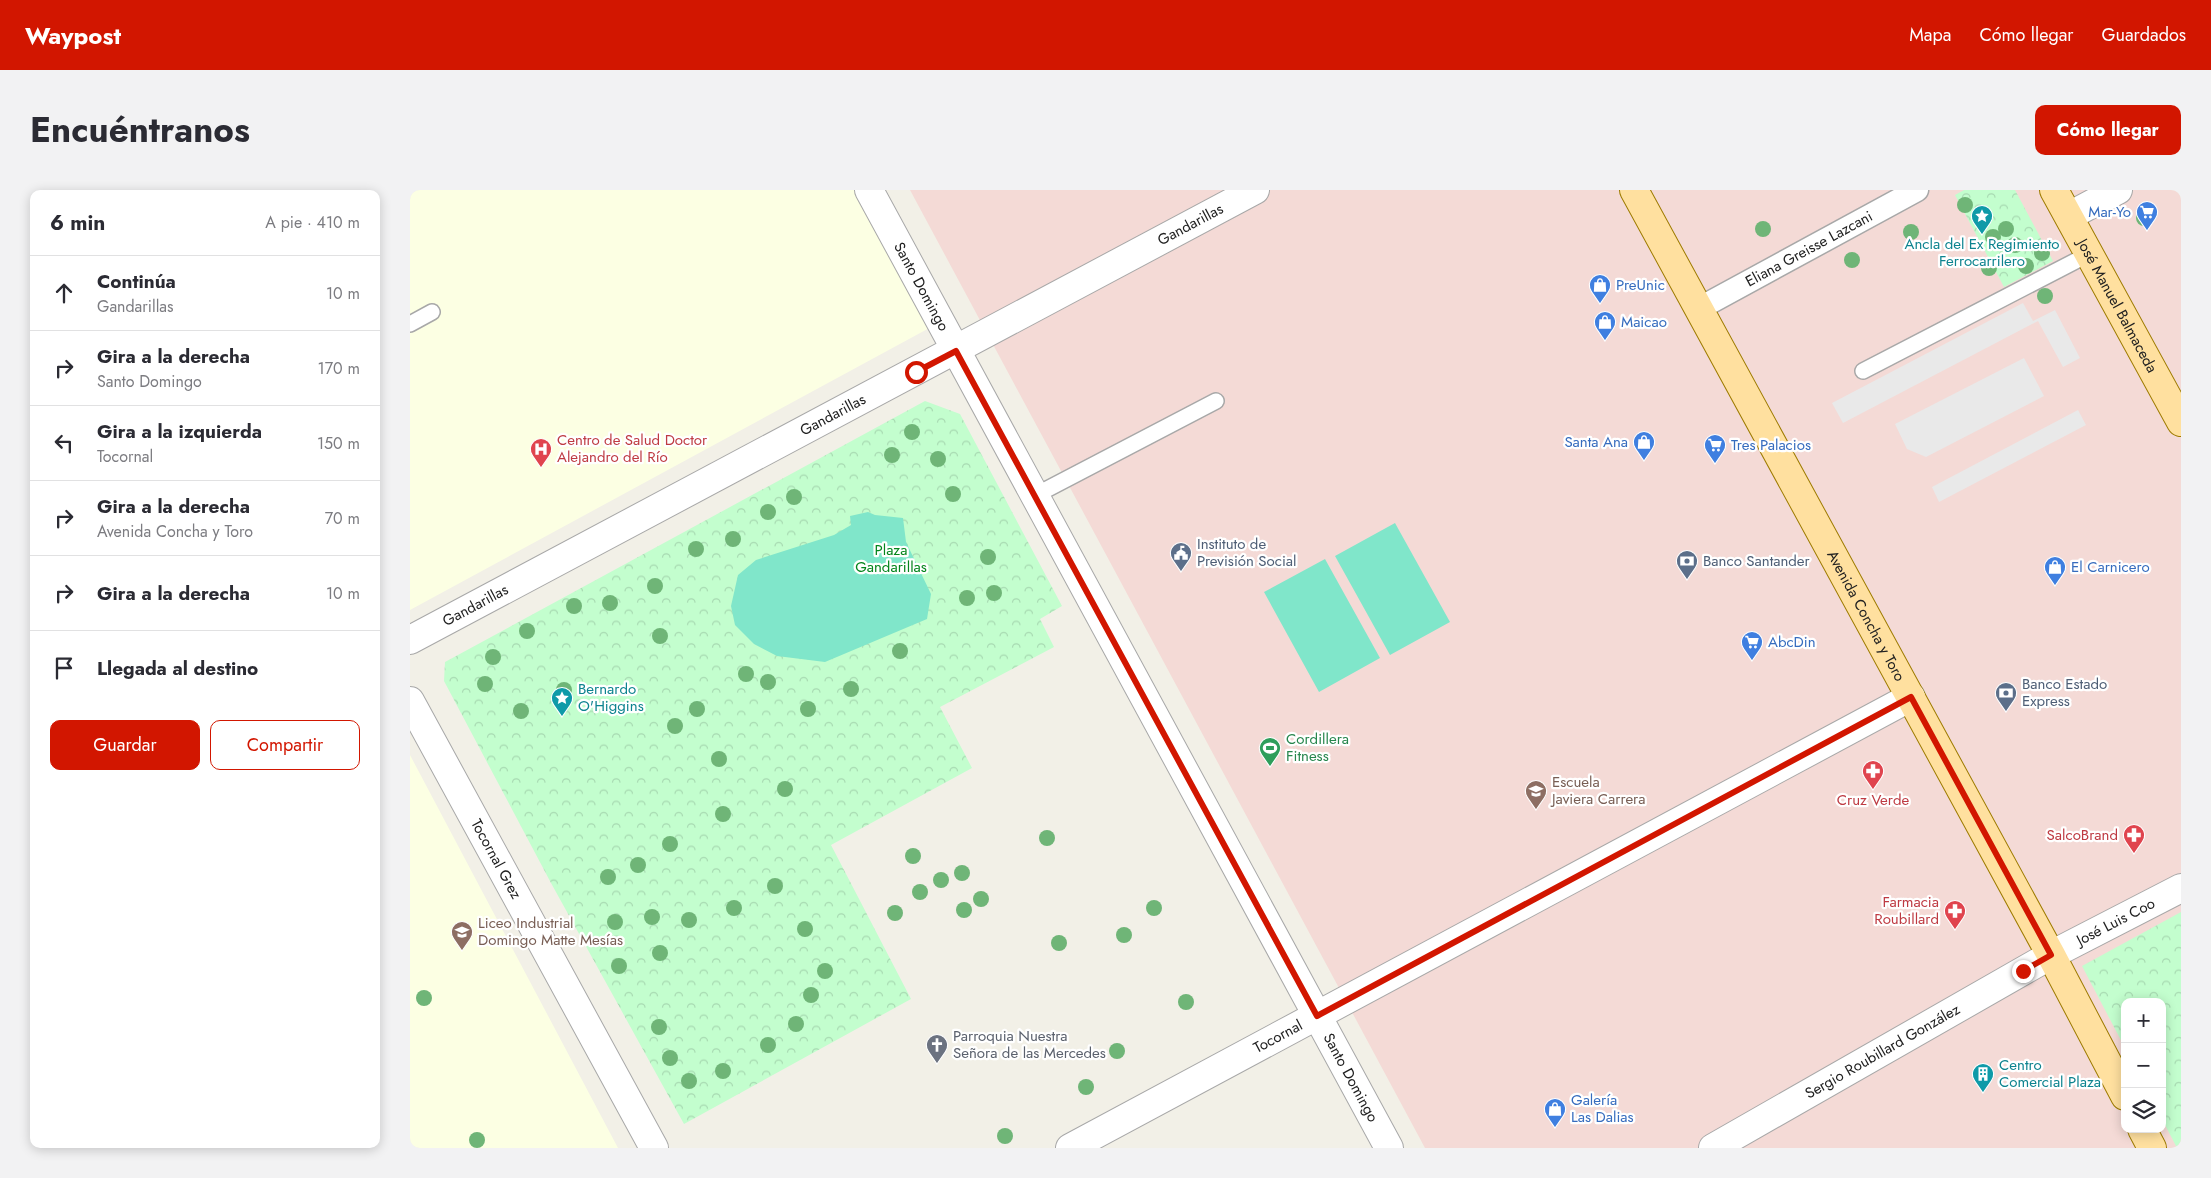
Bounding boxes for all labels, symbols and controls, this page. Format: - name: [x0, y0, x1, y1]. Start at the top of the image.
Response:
- text: Waypost: [25, 18, 121, 53]
- text: Mapa: [1909, 22, 1951, 48]
- text: Cómo llegar: [1979, 22, 2074, 48]
- text: Guardados: [2102, 22, 2186, 48]
- text: Encuéntranos: [30, 105, 250, 155]
- button: Cómo llegar: [2035, 105, 2181, 155]
- street label: Gandarillas: [1153, 198, 1227, 251]
- supermarket icon: Mar-Yo: [2135, 200, 2159, 231]
- place label: Mar-Yo: [2088, 201, 2131, 223]
- place icon: Ancla del Ex Regimiento Ferrocarrilero: [1970, 204, 1994, 235]
- street label: Eliana Greisse Lazcani: [1741, 205, 1877, 292]
- text: 6 min: [50, 208, 105, 238]
- text: A pie · 410 m: [265, 211, 360, 234]
- place label: Ancla del Ex Regimiento Ferrocarrilero: [1905, 233, 2059, 272]
- street label: José Manuel Balmaceda: [2071, 233, 2163, 377]
- street label: Santo Domingo: [888, 238, 955, 335]
- text: Continúa: [97, 268, 176, 295]
- shop icon: PreUnic: [1588, 273, 1612, 304]
- place label: PreUnic: [1616, 274, 1665, 296]
- icon: ahead: [50, 279, 78, 307]
- text: 10 m: [326, 282, 360, 305]
- text: Gandarillas: [97, 295, 173, 318]
- shop icon: Maicao: [1593, 310, 1617, 341]
- place label: Maicao: [1621, 311, 1667, 333]
- text: Gira a la derecha: [97, 343, 250, 370]
- icon: right: [50, 354, 78, 382]
- text: 170 m: [318, 357, 360, 380]
- route start: [905, 361, 928, 384]
- text: Santo Domingo: [97, 370, 202, 393]
- street label: Gandarillas: [796, 388, 870, 441]
- text: Gira a la izquierda: [97, 418, 262, 445]
- icon: left: [50, 429, 78, 457]
- place label: Centro de Salud Doctor Alejandro del Río: [557, 429, 708, 468]
- shop icon: Santa Ana: [1632, 430, 1656, 461]
- place label: Santa Ana: [1564, 431, 1628, 453]
- text: 150 m: [317, 432, 360, 455]
- supermarket icon: Tres Palacios: [1703, 433, 1727, 464]
- place label: Tres Palacios: [1731, 434, 1811, 456]
- hospital icon: Centro de Salud Doctor Alejandro del Río: [529, 437, 553, 468]
- text: Tocornal: [97, 445, 153, 468]
- text: Gira a la derecha: [97, 493, 250, 520]
- icon: right: [50, 504, 78, 532]
- text: 70 m: [325, 507, 360, 530]
- text: Avenida Concha y Toro: [97, 520, 253, 543]
- place label: Instituto de Previsión Social: [1197, 533, 1297, 572]
- park label: Plaza Gandarillas: [855, 539, 927, 578]
- public building icon: Instituto de Previsión Social: [1169, 541, 1193, 572]
- street label: Avenida Concha y Toro: [1821, 546, 1911, 685]
- bank icon: Banco Santander: [1675, 549, 1699, 580]
- place label: Banco Santander: [1703, 550, 1811, 572]
- shop icon: El Carnicero: [2043, 555, 2067, 586]
- place label: El Carnicero: [2071, 556, 2150, 578]
- icon: right: [50, 579, 78, 607]
- street label: Gandarillas: [438, 579, 512, 632]
- text: Gira a la derecha: [97, 580, 250, 607]
- text: 10 m: [326, 582, 360, 605]
- supermarket icon: AbcDin: [1740, 630, 1764, 661]
- place label: AbcDin: [1768, 631, 1816, 653]
- icon: arrive: [50, 654, 78, 682]
- text: Llegada al destino: [97, 655, 258, 682]
- place label: Banco Estado Express: [2022, 673, 2107, 712]
- place label: Bernardo O'Higgins: [578, 678, 644, 717]
- bank icon: Banco Estado Express: [1994, 681, 2018, 712]
- place icon: Bernardo O'Higgins: [550, 686, 574, 717]
- button: Guardar: [50, 720, 200, 770]
- button: Compartir: [210, 720, 360, 770]
- place label: Cordillera Fitness: [1286, 728, 1349, 767]
- sports icon: Cordillera Fitness: [1258, 736, 1282, 767]
- pharmacy icon: Cruz Verde: [1861, 759, 1885, 790]
- place label: Escuela Javiera Carrera: [1550, 771, 1645, 810]
- school or university icon: Escuela Javiera Carrera: [1524, 779, 1548, 810]
- place label: Cruz Verde: [1837, 789, 1910, 811]
- street label: Tocornal Grez: [465, 815, 527, 903]
- pharmacy icon: SalcoBrand: [2122, 823, 2146, 854]
- place label: SalcoBrand: [2047, 824, 2118, 846]
- place label: Farmacia Roubillard: [1874, 891, 1939, 930]
- street label: José Luis Coo: [2071, 892, 2159, 952]
- pharmacy icon: Farmacia Roubillard: [1943, 899, 1967, 930]
- place label: Liceo Industrial Domingo Matte Mesías: [478, 912, 623, 951]
- school or university icon: Liceo Industrial Domingo Matte Mesías: [450, 920, 474, 951]
- route end: [2012, 960, 2035, 983]
- street label: Sergio Roubillard González: [1801, 998, 1964, 1104]
- map controls: [2121, 998, 2166, 1133]
- button: +: [2121, 998, 2166, 1043]
- street label: Tocornal: [1250, 1014, 1306, 1059]
- place label: Parroquia Nuestra Señora de las Mercedes: [953, 1025, 1106, 1064]
- street label: Santo Domingo: [1318, 1029, 1384, 1126]
- church icon: Parroquia Nuestra Señora de las Mercedes: [925, 1033, 949, 1064]
- button: −: [2121, 1043, 2166, 1088]
- place label: Centro Comercial Plaza: [1999, 1054, 2101, 1093]
- building icon: Centro Comercial Plaza: [1971, 1062, 1995, 1093]
- button: layers: [2121, 1088, 2166, 1133]
- place label: Galería Las Dalias: [1571, 1089, 1634, 1128]
- shop icon: Galería Las Dalias: [1543, 1097, 1567, 1128]

